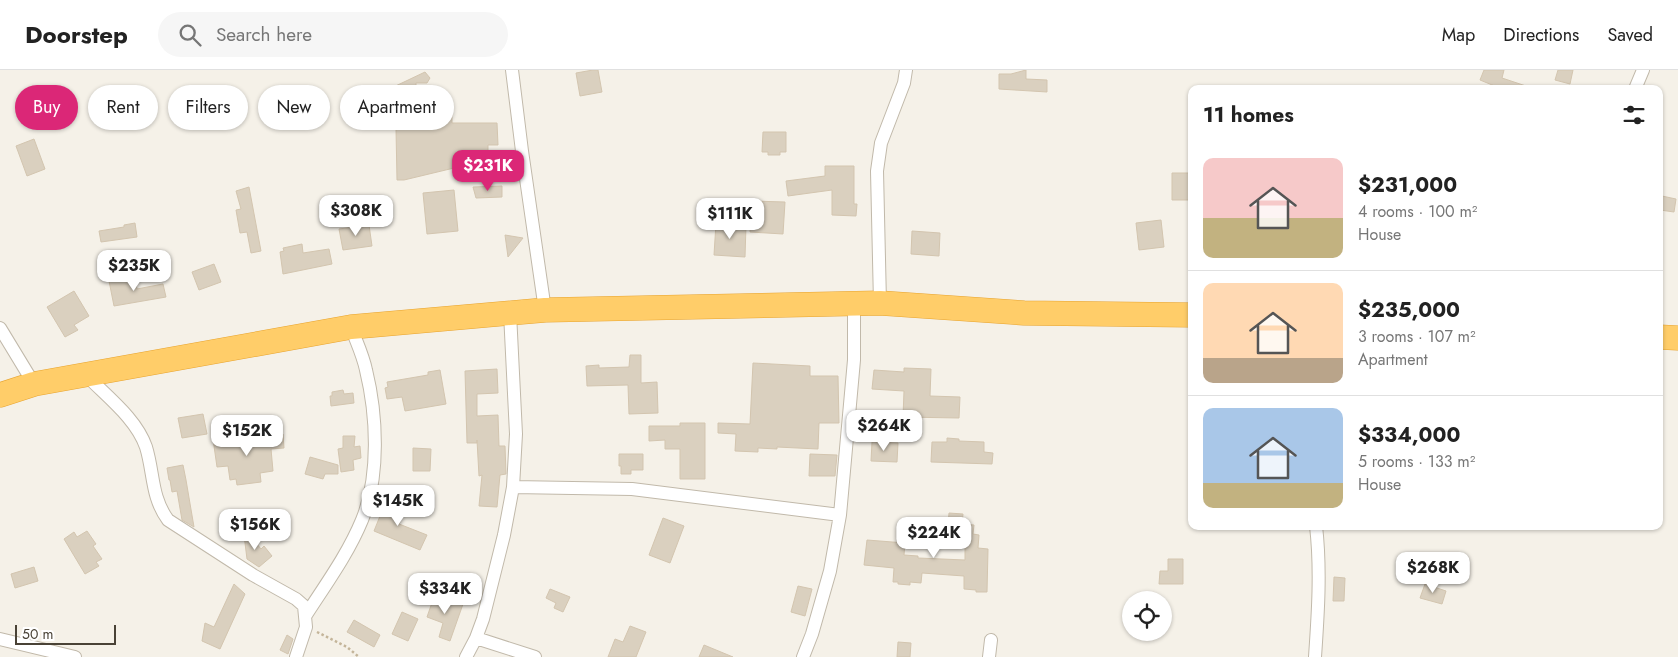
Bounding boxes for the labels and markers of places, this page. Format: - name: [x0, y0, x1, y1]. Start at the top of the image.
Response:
- pin: $231K: [453, 150, 523, 192]
- pin: $308K: [321, 194, 391, 237]
- pin: $111K: [695, 198, 765, 240]
- pin: $235K: [99, 250, 169, 292]
- pin: $264K: [849, 410, 919, 452]
- pin: $152K: [212, 414, 282, 457]
- pin: $145K: [363, 484, 433, 527]
- pin: $156K: [220, 508, 290, 551]
- pin: $224K: [899, 516, 969, 559]
- pin: $268K: [1398, 552, 1468, 594]
- pin: $334K: [410, 572, 480, 615]

